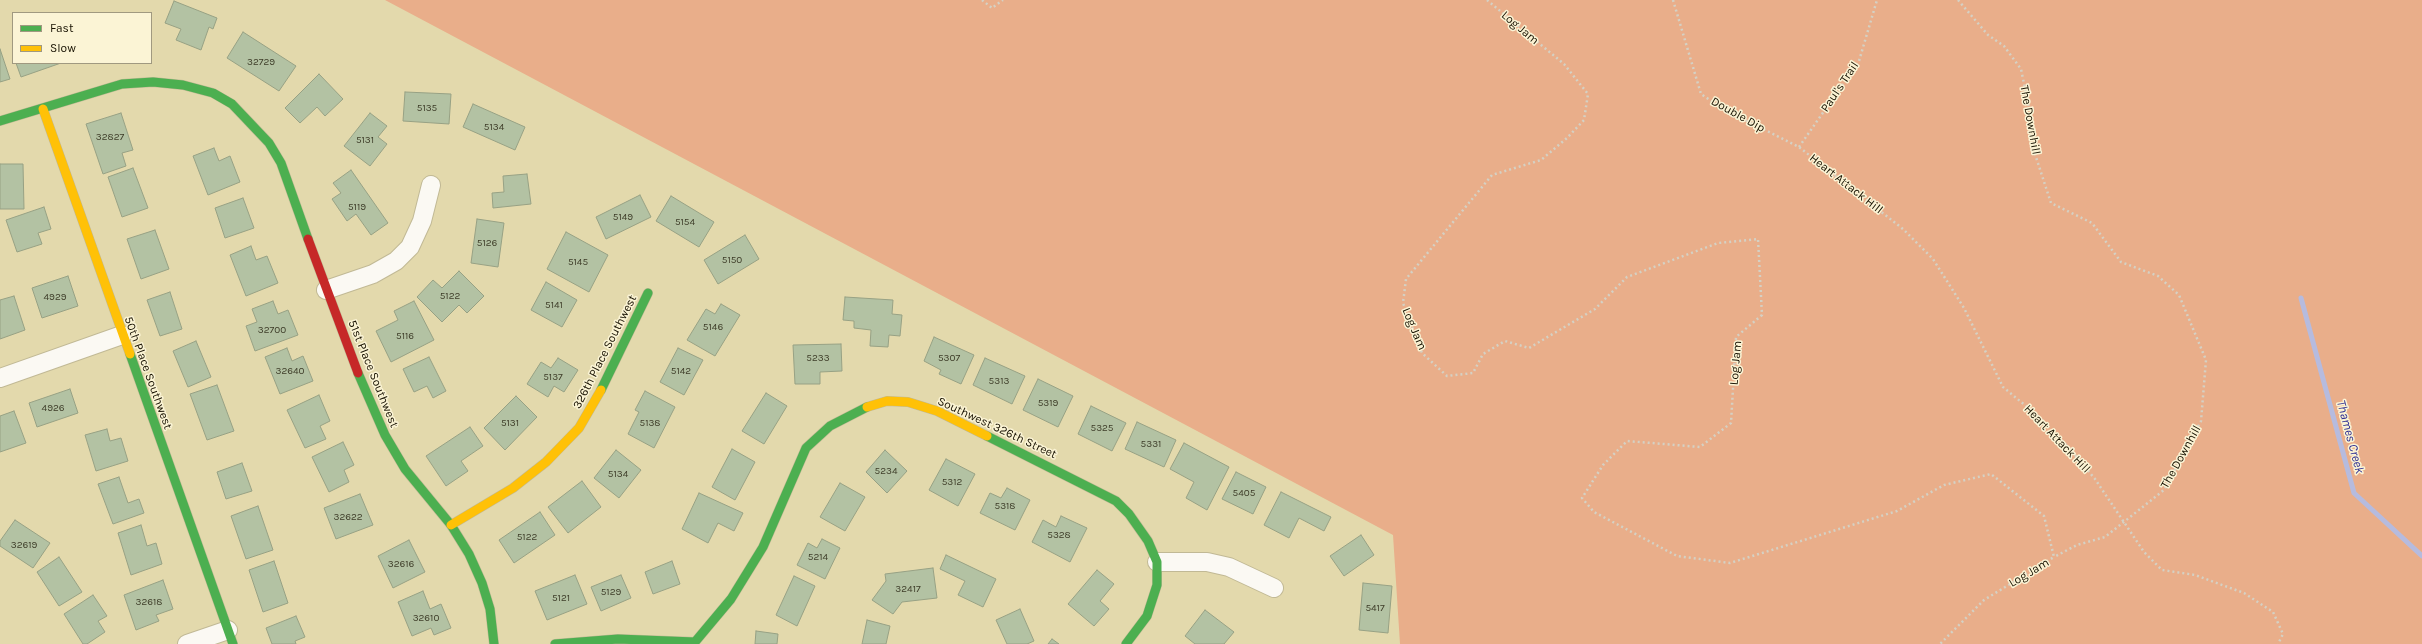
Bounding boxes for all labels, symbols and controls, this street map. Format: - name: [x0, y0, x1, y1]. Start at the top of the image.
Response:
- street label: Log Jam: [1498, 8, 1542, 48]
- legend: [12, 12, 152, 64]
- text: Fast: [50, 21, 73, 35]
- text: Slow: [50, 41, 76, 55]
- house number: 32729: [247, 56, 275, 68]
- street label: Paul's Trail: [1818, 59, 1862, 115]
- street label: The Downhill: [2017, 84, 2043, 156]
- street label: Double Dip: [1708, 94, 1768, 136]
- house number: 5135: [417, 102, 437, 114]
- house number: 5134: [484, 121, 504, 133]
- house number: 32827: [96, 131, 124, 143]
- house number: 5131: [356, 134, 374, 146]
- street label: Heart Attack Hill: [1806, 151, 1886, 217]
- house number: 5119: [348, 201, 366, 213]
- house number: 5149: [613, 211, 633, 223]
- house number: 5154: [675, 216, 695, 228]
- house number: 5126: [477, 237, 497, 249]
- house number: 5150: [722, 254, 742, 266]
- house number: 5145: [568, 256, 588, 268]
- house number: 5122: [440, 290, 460, 302]
- house number: 4929: [44, 291, 66, 303]
- street label: 326th Place Southwest: [570, 293, 640, 411]
- house number: 5141: [545, 299, 563, 311]
- street label: Log Jam: [1399, 306, 1429, 352]
- street label: 50th Place Southwest: [121, 315, 175, 431]
- street label: 51st Place Southwest: [345, 318, 401, 430]
- house number: 5146: [703, 321, 723, 333]
- house number: 32700: [258, 324, 286, 336]
- house number: 5116: [396, 330, 414, 342]
- street label: Log Jam: [1727, 340, 1745, 386]
- house number: 5233: [806, 352, 830, 364]
- house number: 5307: [938, 352, 960, 364]
- house number: 32640: [276, 365, 304, 377]
- house number: 5142: [671, 365, 691, 377]
- house number: 5137: [543, 371, 563, 383]
- house number: 5313: [989, 375, 1009, 387]
- street label: Southwest 326th Street: [935, 394, 1059, 462]
- house number: 5319: [1038, 397, 1058, 409]
- water label: Thames Creek: [2333, 398, 2367, 476]
- house number: 4926: [42, 402, 64, 414]
- street label: Heart Attack Hill: [2021, 402, 2093, 476]
- house number: 5131: [501, 417, 519, 429]
- house number: 5138: [640, 417, 660, 429]
- house number: 5325: [1091, 422, 1113, 434]
- street label: The Downhill: [2158, 423, 2204, 491]
- house number: 5331: [1141, 438, 1161, 450]
- house number: 5234: [875, 465, 897, 477]
- house number: 5134: [608, 468, 628, 480]
- house number: 5312: [942, 476, 962, 488]
- house number: 5405: [1233, 487, 1255, 499]
- house number: 5318: [995, 500, 1015, 512]
- house number: 32622: [333, 511, 363, 523]
- house number: 5328: [1047, 529, 1071, 541]
- house number: 5122: [517, 531, 537, 543]
- house number: 32619: [11, 539, 37, 551]
- house number: 5214: [808, 551, 828, 563]
- street label: Log Jam: [2006, 555, 2052, 591]
- house number: 32616: [388, 558, 414, 570]
- house number: 32417: [895, 583, 921, 595]
- house number: 5129: [601, 586, 621, 598]
- house number: 5121: [552, 592, 570, 604]
- house number: 32618: [136, 596, 162, 608]
- house number: 5417: [1365, 602, 1385, 614]
- house number: 32610: [413, 612, 439, 624]

